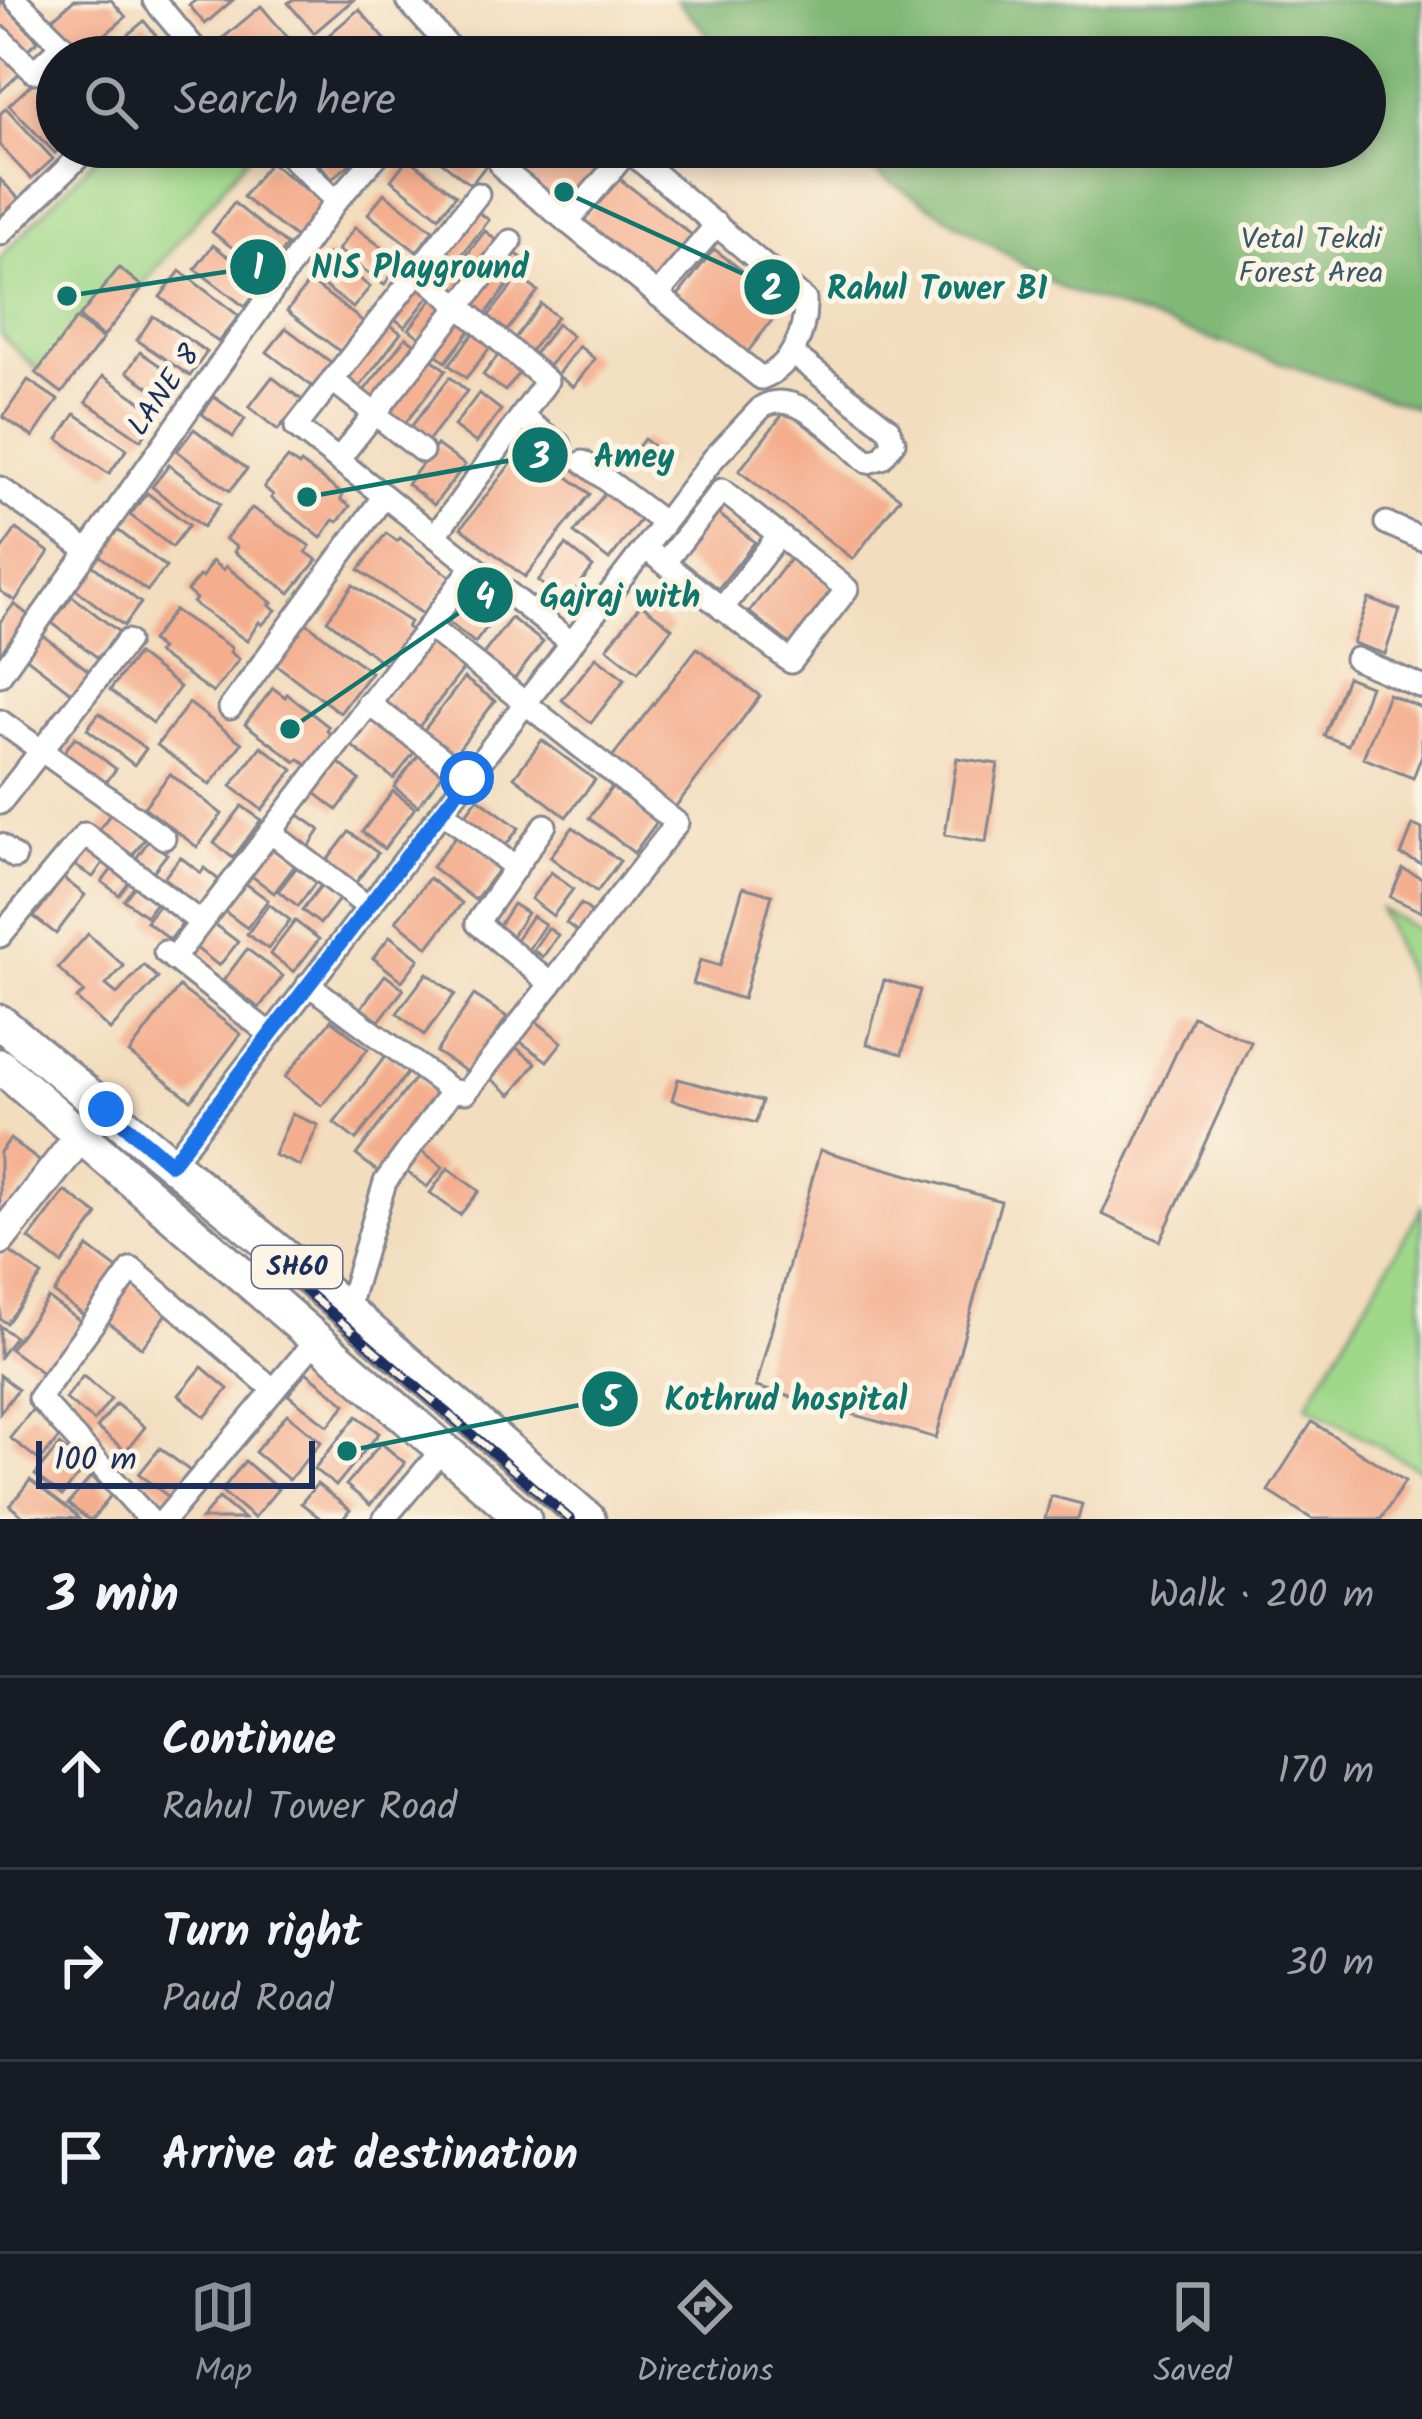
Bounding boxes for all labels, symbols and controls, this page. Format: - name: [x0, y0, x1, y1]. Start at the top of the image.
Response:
- search box: [36, 36, 1386, 168]
- text: Search here: [174, 66, 396, 138]
- icon: search: [78, 69, 144, 135]
- park label: Vetal Tekdi Forest Area: [1239, 216, 1383, 298]
- callout: NIS Playground: [228, 232, 553, 301]
- text: 1: [253, 241, 264, 298]
- text: NIS Playground: [311, 243, 530, 296]
- callout: Rahul Tower B1: [742, 253, 1071, 322]
- text: 2: [762, 262, 783, 319]
- text: Rahul Tower B1: [827, 264, 1047, 317]
- street label: LANE 8: [116, 334, 215, 447]
- callout: Amey: [510, 421, 699, 490]
- text: 3: [529, 430, 550, 487]
- text: Amey: [593, 432, 675, 485]
- callout: Gajraj with: [455, 561, 724, 630]
- text: 4: [475, 570, 495, 627]
- text: Gajraj with: [540, 572, 700, 625]
- route start: [440, 751, 494, 805]
- route end: [79, 1082, 133, 1136]
- road number: SH60: [252, 1246, 342, 1288]
- callout: Kothrud hospital: [580, 1364, 931, 1433]
- text: 5: [600, 1373, 622, 1430]
- text: Kothrud hospital: [665, 1375, 908, 1428]
- scale bar: [36, 1435, 315, 1488]
- text: 100 m: [54, 1435, 137, 1488]
- text: 3 min: [48, 1557, 179, 1638]
- text: Walk · 200 m: [1149, 1566, 1374, 1628]
- text: Continue: [162, 1706, 336, 1778]
- icon: ahead: [48, 1740, 114, 1806]
- text: 170 m: [1278, 1742, 1374, 1804]
- text: Rahul Tower Road: [162, 1778, 457, 1840]
- text: Turn right: [162, 1898, 362, 1970]
- icon: right: [48, 1932, 114, 1998]
- text: 30 m: [1286, 1934, 1374, 1996]
- text: Paud Road: [162, 1970, 334, 2032]
- text: Arrive at destination: [162, 2121, 578, 2193]
- icon: arrive: [48, 2124, 114, 2190]
- tab: Map: [190, 2274, 256, 2399]
- tab: Directions: [636, 2274, 773, 2399]
- tab: Saved: [1154, 2274, 1232, 2399]

